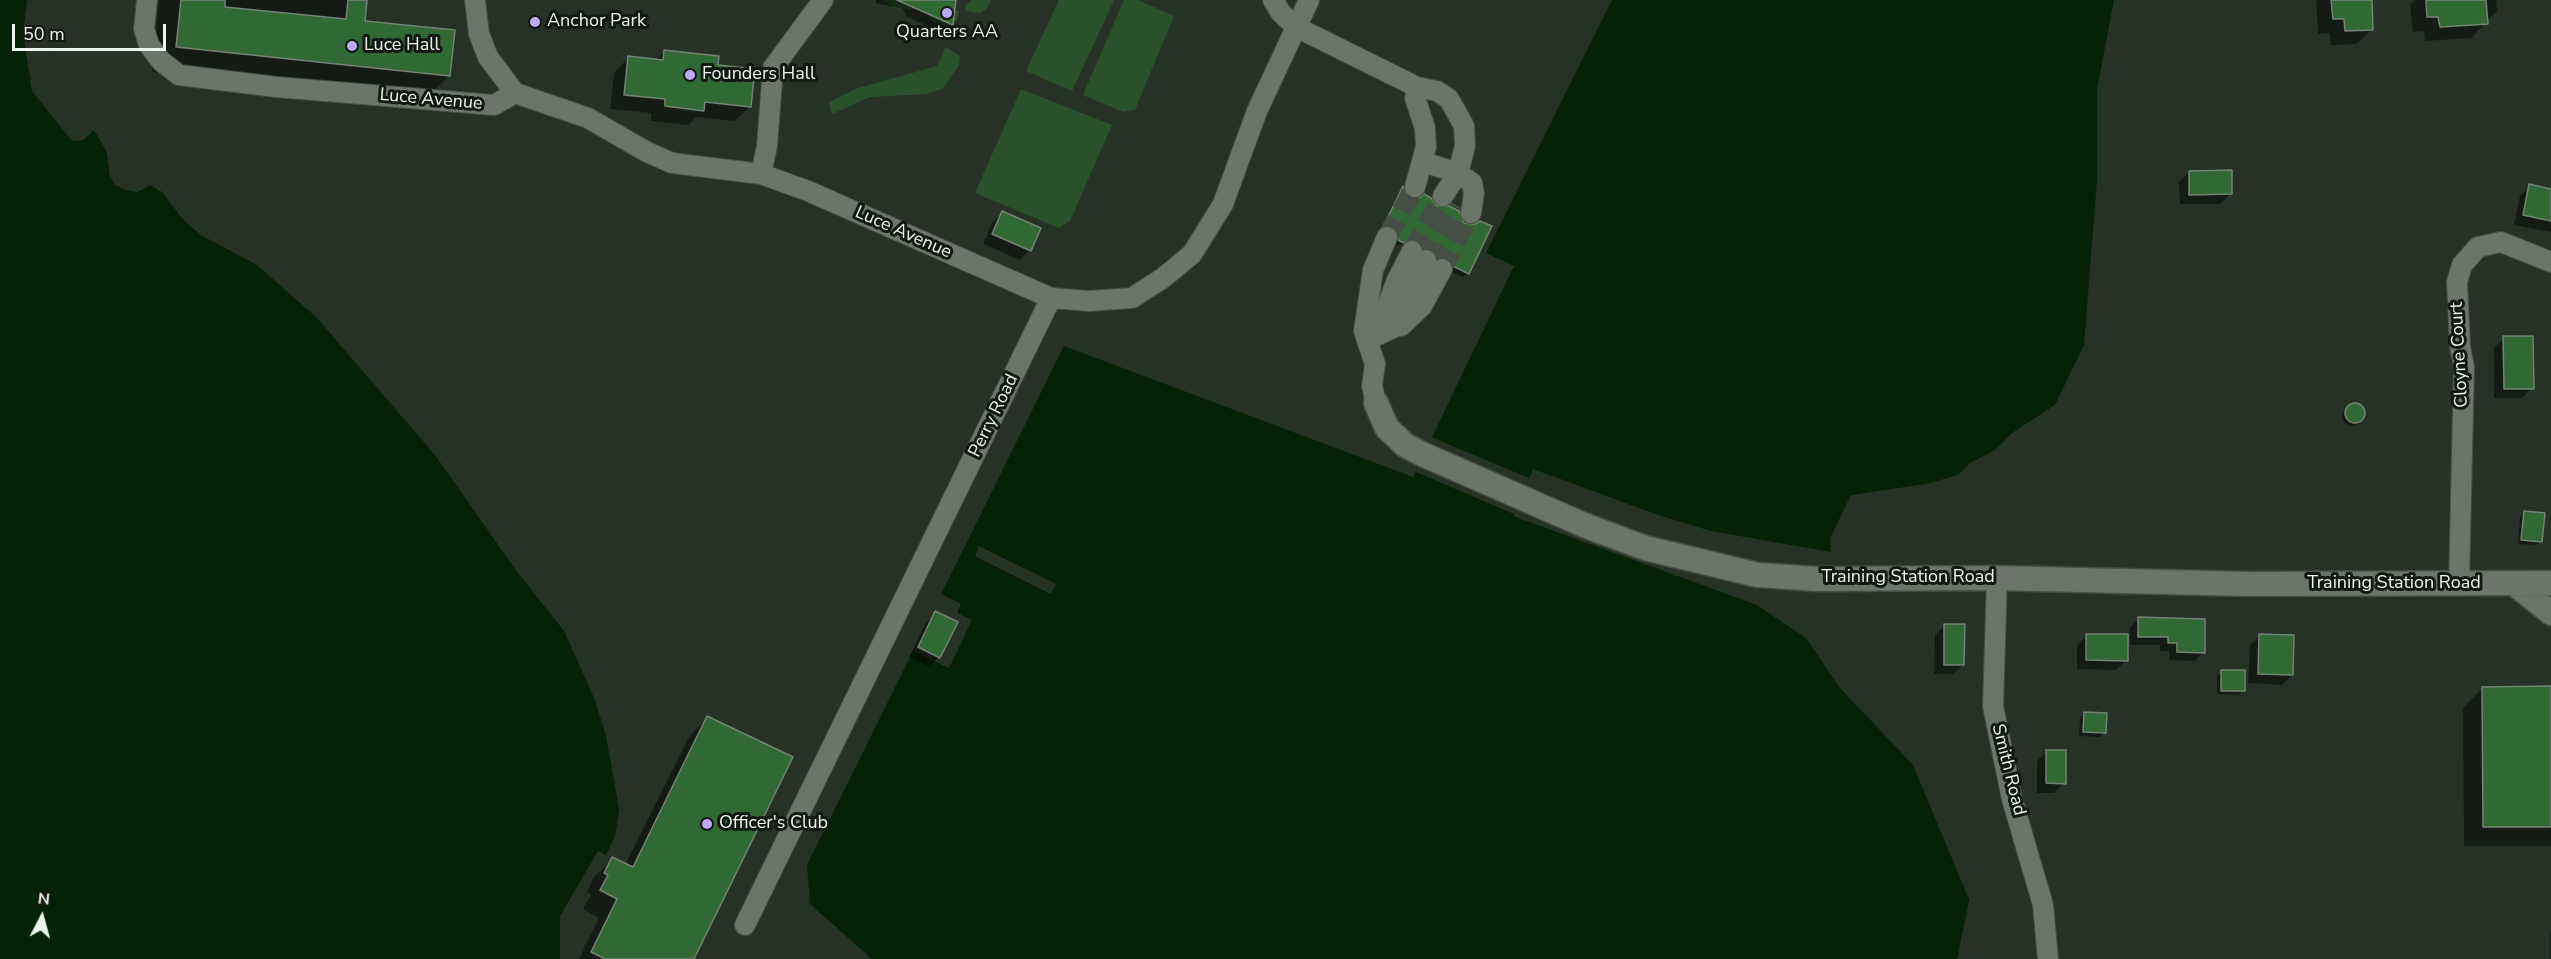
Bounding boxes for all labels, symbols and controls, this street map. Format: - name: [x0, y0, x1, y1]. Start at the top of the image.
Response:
- marker: Quarters AA: [940, 6, 954, 20]
- place label: Anchor Park: [547, 11, 646, 33]
- scale bar: [15, 12, 170, 50]
- marker: Anchor Park: [528, 15, 542, 29]
- text: 50 m: [23, 22, 65, 46]
- place label: Quarters AA: [896, 22, 998, 44]
- place label: Luce Hall: [364, 35, 440, 57]
- marker: Luce Hall: [345, 39, 359, 53]
- place label: Founders Hall: [702, 64, 815, 86]
- marker: Founders Hall: [683, 68, 697, 82]
- street label: Luce Avenue: [379, 85, 483, 115]
- street label: Luce Avenue: [851, 202, 955, 264]
- street label: Cloyne Court: [2446, 302, 2474, 408]
- street label: Perry Road: [965, 371, 1023, 461]
- street label: Training Station Road: [1821, 567, 1995, 589]
- street label: Training Station Road: [2307, 573, 2481, 595]
- street label: Smith Road: [1986, 722, 2030, 818]
- place label: Officer's Club: [719, 813, 828, 835]
- marker: Officer's Club: [700, 817, 714, 831]
- north arrow: [12, 887, 72, 947]
- text: N: [37, 888, 51, 911]

